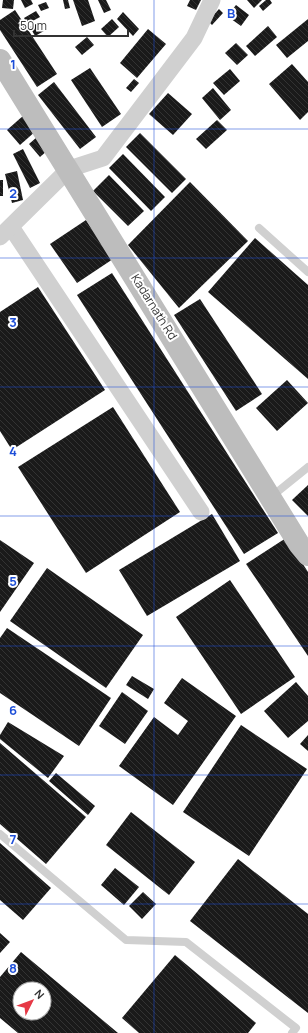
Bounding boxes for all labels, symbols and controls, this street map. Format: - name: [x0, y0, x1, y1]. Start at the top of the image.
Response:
- text: B: [227, 4, 235, 22]
- scale bar: [14, 12, 128, 38]
- text: 50 m: [20, 17, 47, 34]
- text: 1: [10, 55, 16, 73]
- text: 2: [9, 184, 17, 202]
- street label: Kadarnath Rd: [127, 271, 181, 343]
- text: 3: [9, 313, 17, 331]
- text: 4: [9, 442, 17, 460]
- text: 5: [9, 572, 17, 590]
- text: 6: [9, 701, 17, 719]
- text: 7: [10, 830, 17, 848]
- text: 8: [9, 959, 17, 977]
- north arrow: [12, 981, 52, 1021]
- text: N: [32, 986, 48, 1002]

